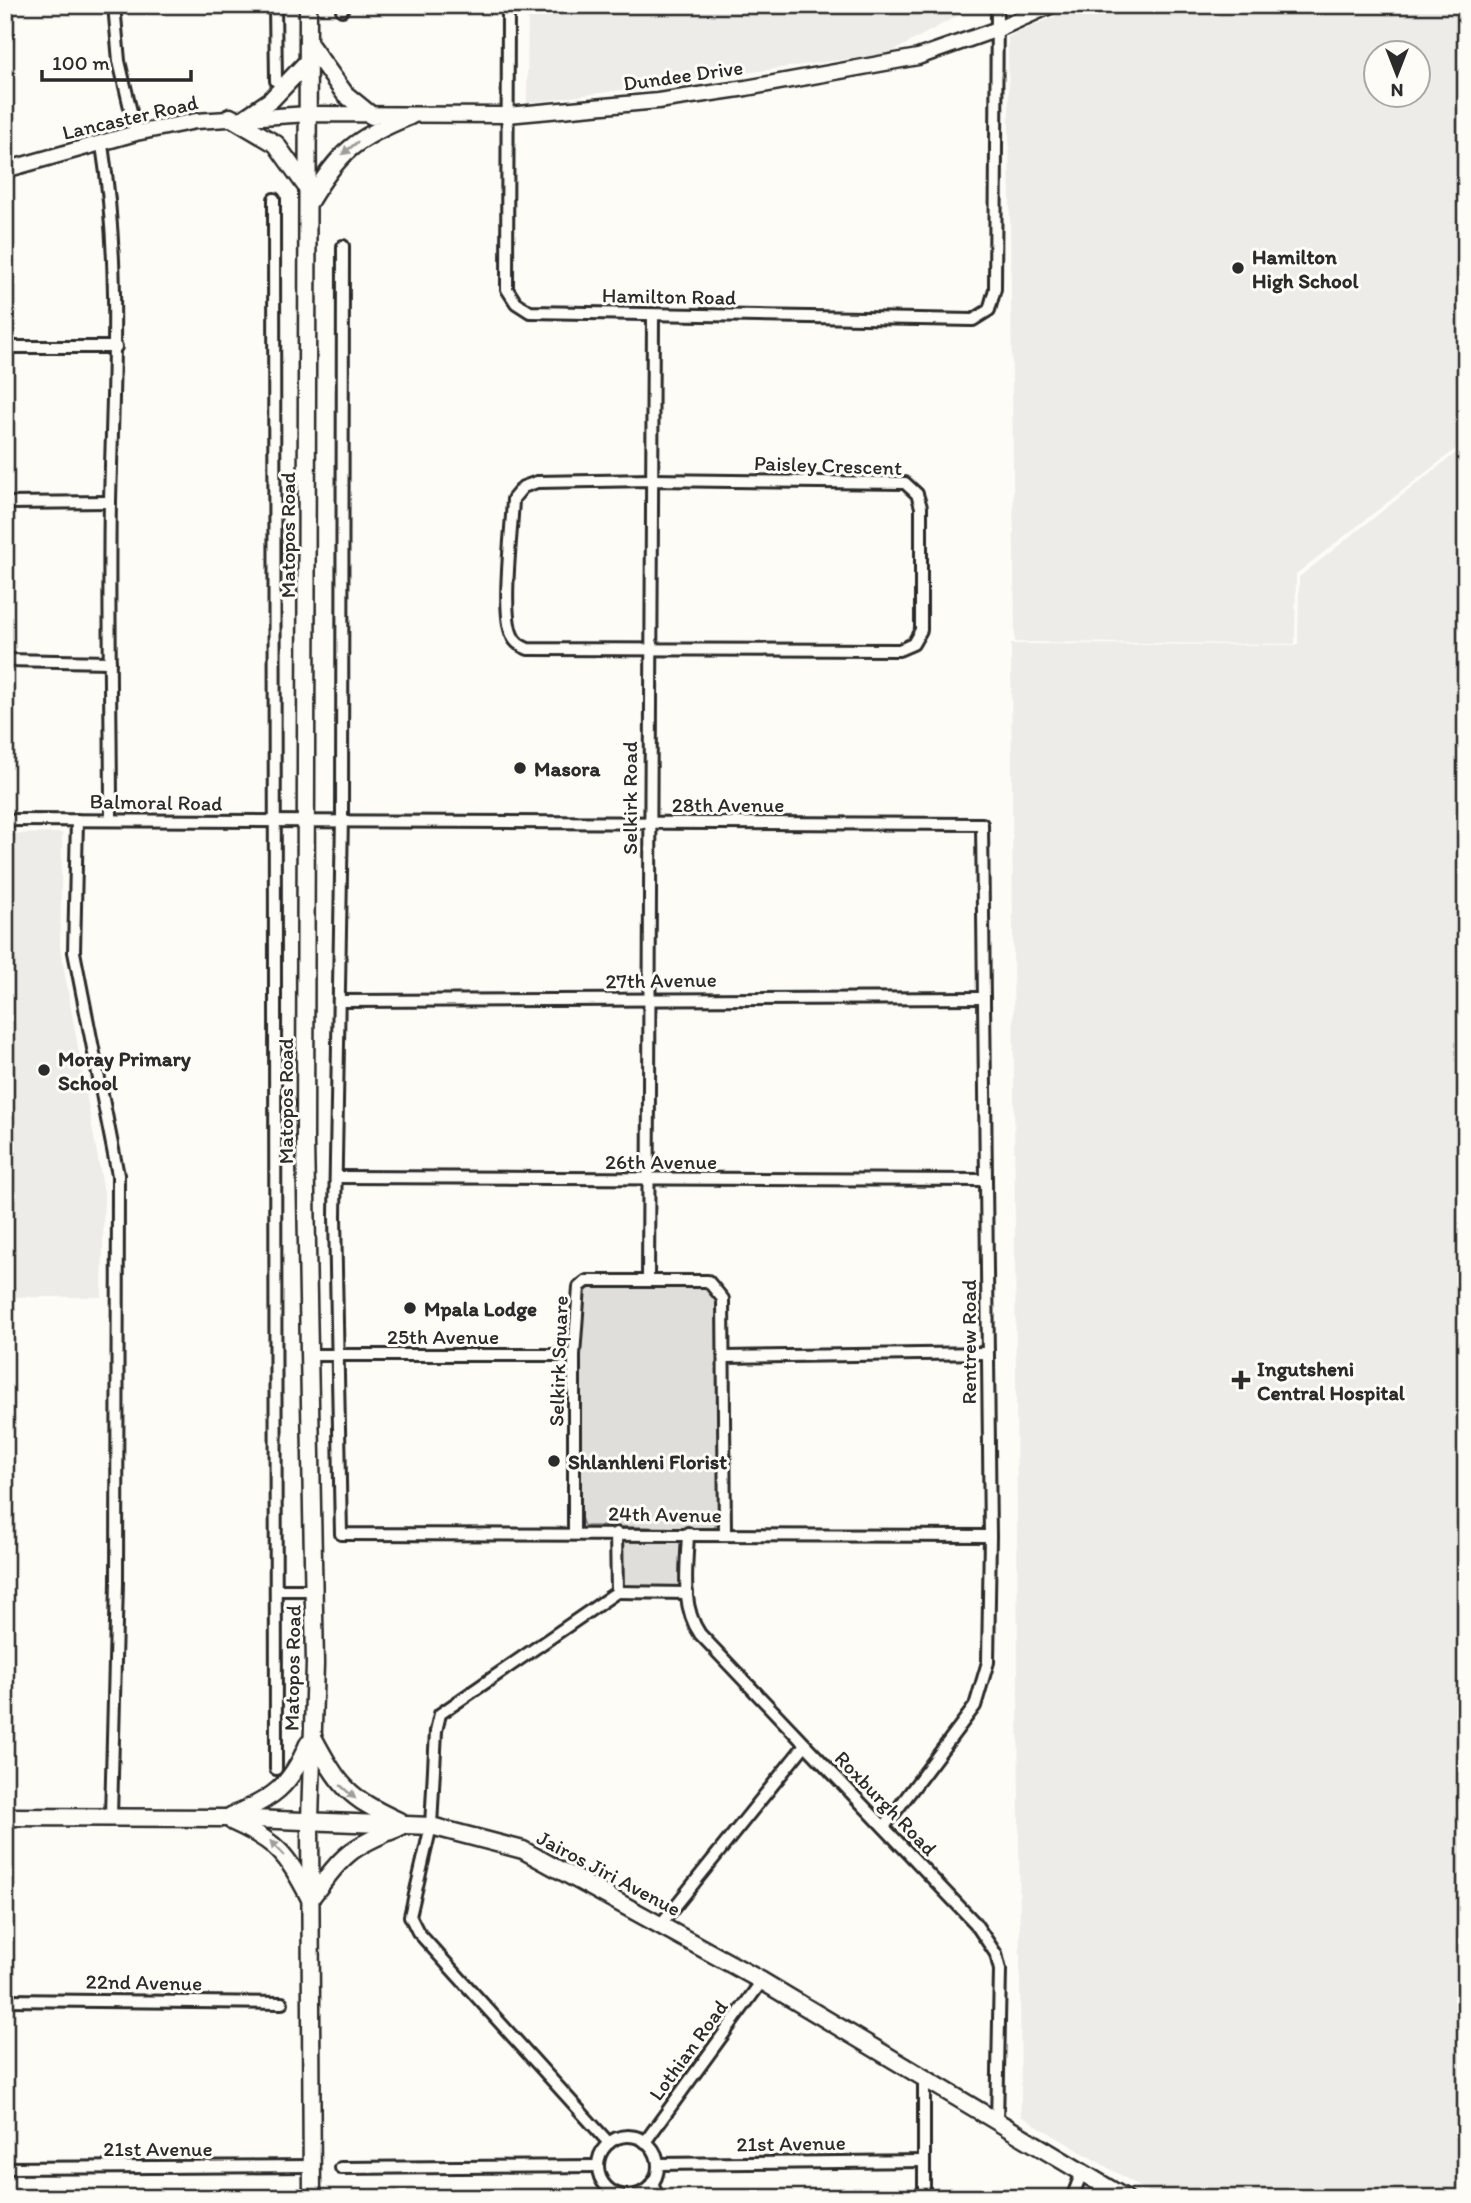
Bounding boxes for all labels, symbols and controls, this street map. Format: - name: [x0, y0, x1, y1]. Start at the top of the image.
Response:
- scale bar: [42, 38, 191, 82]
- north arrow: [1362, 38, 1432, 108]
- text: 100 m: [52, 50, 110, 75]
- street label: Dundee Drive: [621, 54, 745, 96]
- text: N: [1391, 79, 1403, 102]
- street label: Lancaster Road: [60, 89, 201, 145]
- one-way arrow: [341, 140, 358, 155]
- place label: Hamilton High School: [1252, 244, 1360, 294]
- marker: Hamilton High School: [1230, 260, 1246, 276]
- street label: Hamilton Road: [602, 282, 736, 310]
- street label: Paisley Crescent: [753, 450, 903, 480]
- street label: Matopos Road: [275, 471, 300, 598]
- street label: Selkirk Road: [617, 741, 642, 855]
- place label: Masora: [534, 756, 601, 781]
- marker: Masora: [512, 760, 528, 776]
- street label: Balmoral Road: [89, 788, 223, 816]
- street label: 28th Avenue: [672, 792, 784, 817]
- street label: 27th Avenue: [605, 967, 717, 993]
- street label: Matopos Road: [273, 1037, 298, 1164]
- place label: Moray Primary School: [58, 1046, 192, 1095]
- marker: Moray Primary School: [36, 1062, 52, 1078]
- street label: 26th Avenue: [605, 1149, 717, 1174]
- street label: Rentrew Road: [956, 1279, 981, 1405]
- street label: Selkirk Square: [543, 1295, 573, 1427]
- place label: Mpala Lodge: [424, 1296, 537, 1322]
- marker: Mpala Lodge: [402, 1300, 418, 1316]
- street label: 25th Avenue: [387, 1324, 499, 1349]
- place label: Ingutsheni Central Hospital: [1257, 1356, 1406, 1406]
- marker: Ingutsheni Central Hospital: [1231, 1370, 1251, 1390]
- place label: Shlanhleni Florist: [568, 1449, 727, 1474]
- marker: Shlanhleni Florist: [546, 1453, 562, 1469]
- street label: 24th Avenue: [608, 1501, 722, 1527]
- street label: Matopos Road: [278, 1604, 306, 1731]
- street label: Roxburgh Road: [830, 1745, 943, 1861]
- one-way arrow: [339, 1784, 357, 1800]
- street label: Jairos Jiri Avenue: [533, 1825, 685, 1921]
- one-way arrow: [269, 1839, 285, 1857]
- street label: 22nd Avenue: [86, 1968, 202, 1996]
- street label: Lothian Road: [643, 1995, 733, 2105]
- street label: 21st Avenue: [736, 2130, 846, 2156]
- street label: 21st Avenue: [103, 2136, 213, 2161]

